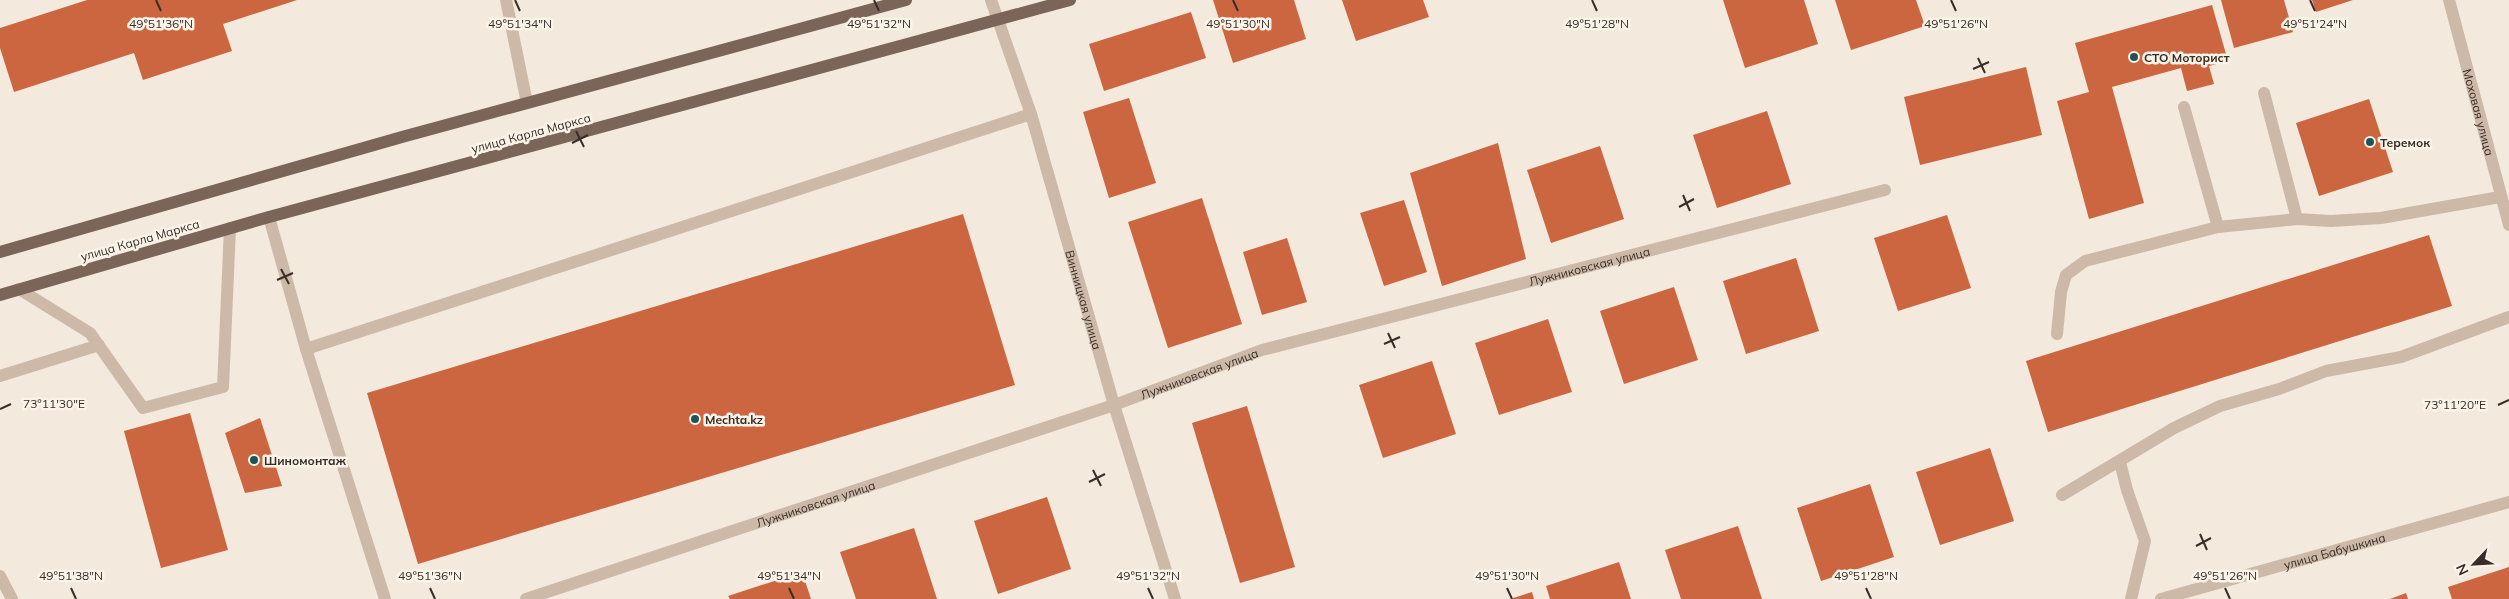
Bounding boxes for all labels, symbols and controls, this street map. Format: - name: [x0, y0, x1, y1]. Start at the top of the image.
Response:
- text: 49°51'36"N: [129, 16, 193, 31]
- text: 49°51'34"N: [488, 16, 552, 31]
- text: 49°51'32"N: [847, 16, 911, 31]
- text: 49°51'30"N: [1206, 16, 1270, 31]
- text: 49°51'28"N: [1565, 16, 1629, 31]
- text: 49°51'26"N: [1924, 16, 1988, 31]
- text: 49°51'24"N: [2283, 16, 2347, 31]
- place label: СТО Моторист: [2144, 50, 2230, 65]
- marker: СТО Моторист: [2128, 51, 2140, 63]
- street label: Моховая улица: [2460, 67, 2498, 157]
- street label: улица Карла Маркса: [470, 110, 592, 156]
- place label: Теремок: [2380, 135, 2430, 150]
- marker: Теремок: [2364, 136, 2376, 148]
- street label: улица Карла Маркса: [79, 216, 201, 264]
- street label: Лужниковская улица: [1527, 243, 1651, 289]
- street label: Винницкая улица: [1063, 248, 1105, 351]
- street label: Лужниковская улица: [1138, 345, 1260, 402]
- text: 73°11'30"E: [23, 396, 85, 411]
- text: 73°11'20"E: [2424, 397, 2486, 412]
- place label: Mechta.kz: [705, 412, 763, 427]
- marker: Mechta.kz: [689, 413, 701, 425]
- place label: Шиномонтаж: [264, 453, 347, 468]
- marker: Шиномонтаж: [248, 454, 260, 466]
- street label: Лужниковская улица: [754, 477, 877, 530]
- street label: улица Бабушкина: [2282, 529, 2387, 572]
- north arrow: [2449, 539, 2499, 589]
- text: N: [2452, 561, 2473, 578]
- text: 49°51'38"N: [39, 568, 103, 583]
- text: 49°51'36"N: [398, 568, 462, 583]
- text: 49°51'34"N: [757, 568, 821, 583]
- text: 49°51'32"N: [1116, 568, 1180, 583]
- text: 49°51'30"N: [1475, 568, 1539, 583]
- text: 49°51'28"N: [1834, 568, 1898, 583]
- text: 49°51'26"N: [2193, 568, 2257, 583]

